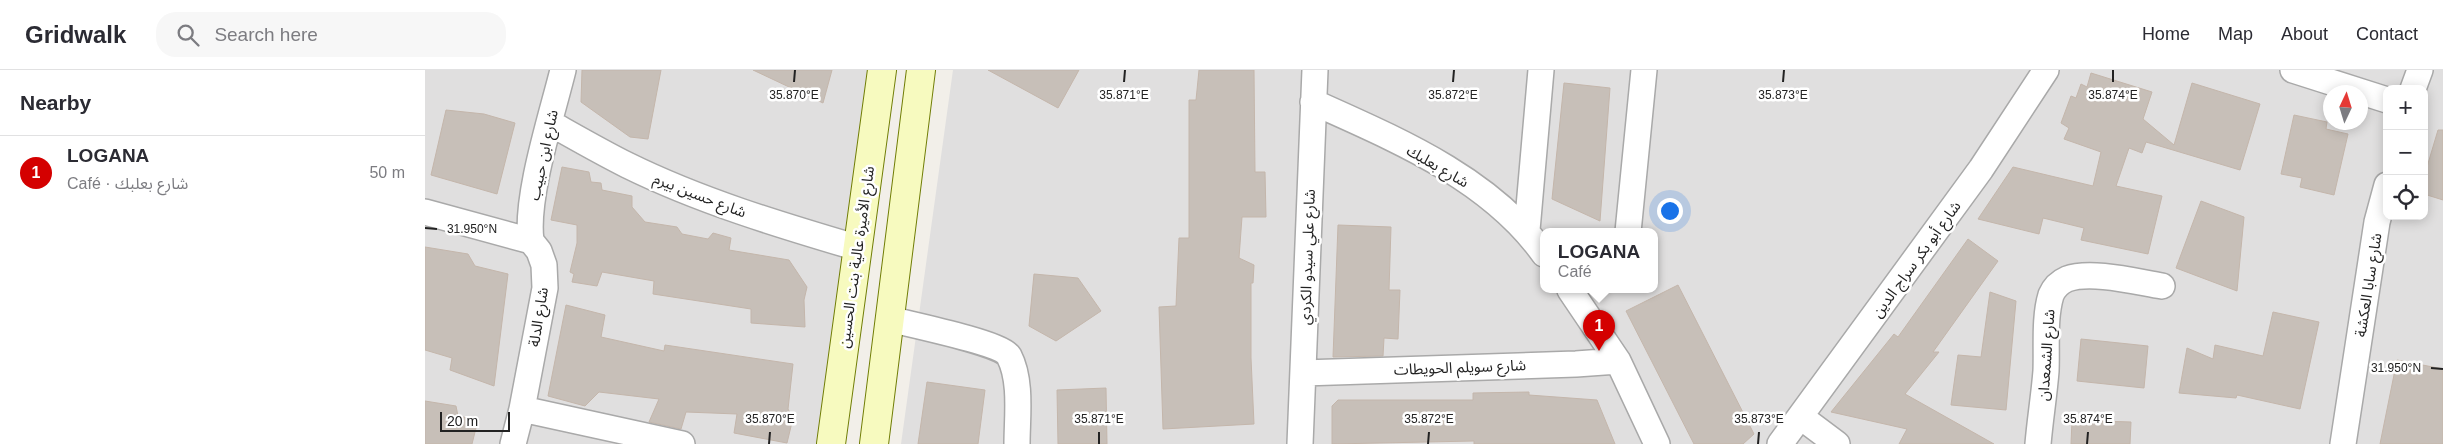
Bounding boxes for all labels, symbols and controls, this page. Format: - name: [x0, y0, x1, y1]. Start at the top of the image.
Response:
- search box: [156, 12, 506, 57]
- text: Gridwalk: [25, 21, 126, 48]
- icon: search: [174, 21, 202, 49]
- text: Search here: [214, 24, 318, 45]
- text: Home: [2142, 24, 2190, 44]
- text: Map: [2218, 24, 2253, 44]
- text: About: [2281, 24, 2328, 44]
- text: Contact: [2356, 24, 2418, 44]
- north arrow: [2323, 85, 2368, 130]
- map controls: [2383, 85, 2428, 220]
- button: +: [2383, 85, 2428, 130]
- text: 35.870°E: [769, 88, 819, 102]
- text: 35.871°E: [1099, 88, 1149, 102]
- text: 35.872°E: [1428, 88, 1478, 102]
- text: 35.873°E: [1758, 88, 1808, 102]
- text: 35.874°E: [2088, 88, 2138, 102]
- text: Nearby: [20, 91, 91, 114]
- street label: شارع ابن حبيب: [525, 108, 565, 203]
- button: −: [2383, 130, 2428, 175]
- street label: شارع بعلبك: [1402, 141, 1472, 194]
- text: LOGANA: [67, 145, 149, 166]
- text: 1: [32, 164, 40, 181]
- text: 50 m: [369, 164, 405, 181]
- street label: شارع الأميرة عالية بنت الحسين: [835, 165, 881, 350]
- street label: شارع حسين بيرم: [650, 170, 749, 224]
- text: Café · شارع بعلبك: [67, 175, 188, 192]
- button: locate: [2383, 175, 2428, 220]
- street label: شارع علي سيدو الكردي: [1296, 189, 1322, 325]
- street label: شارع أبو بكر سراج الدين: [1868, 197, 1967, 323]
- your location: [1657, 198, 1683, 224]
- text: 31.950°N: [447, 222, 497, 236]
- popup: [1540, 228, 1658, 293]
- street label: شارع سابا العكشة: [2351, 232, 2389, 339]
- text: LOGANA: [1558, 241, 1640, 262]
- text: Café: [1558, 263, 1592, 280]
- street label: شارع الدلة: [525, 286, 555, 349]
- street label: شارع الشمعدان: [2034, 308, 2062, 402]
- pin: 1: [1583, 310, 1615, 351]
- street label: شارع سويلم الحويطات: [1394, 356, 1527, 382]
- text: 31.950°N: [2371, 361, 2421, 375]
- scale bar: [440, 409, 510, 432]
- text: 35.870°E: [745, 412, 795, 426]
- text: 35.871°E: [1074, 412, 1124, 426]
- text: 35.872°E: [1404, 412, 1454, 426]
- text: 35.873°E: [1734, 412, 1784, 426]
- text: 35.874°E: [2063, 412, 2113, 426]
- text: 20 m: [447, 413, 478, 429]

